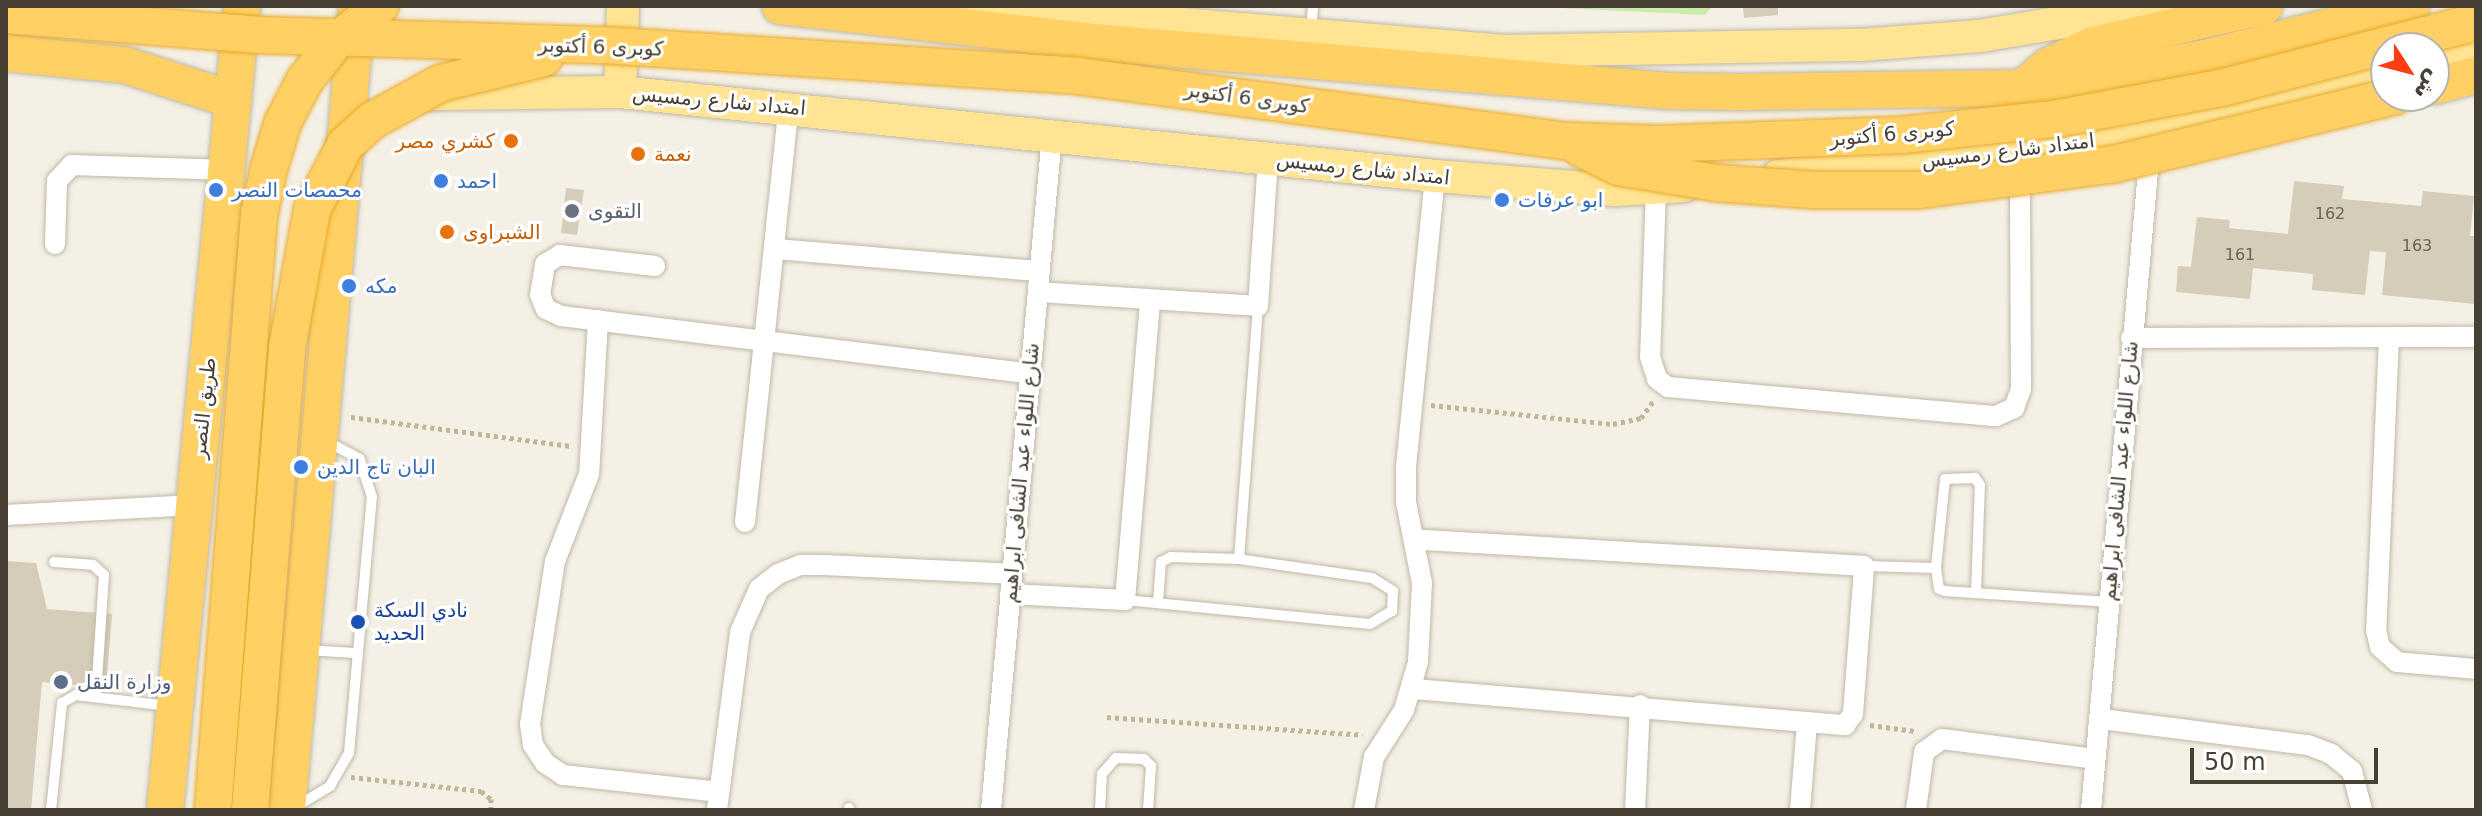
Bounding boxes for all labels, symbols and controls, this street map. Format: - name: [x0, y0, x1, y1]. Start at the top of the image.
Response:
- north arrow: [2370, 32, 2450, 112]
- street label: كوبرى 6 أكتوبر: [538, 33, 664, 61]
- text: ش: [2409, 66, 2447, 105]
- street label: كوبرى 6 أكتوبر: [1183, 77, 1311, 119]
- street label: امتداد شارع رمسيس: [631, 81, 807, 121]
- street label: كوبرى 6 أكتوبر: [1828, 117, 1956, 151]
- street label: امتداد شارع رمسيس: [1920, 128, 2096, 174]
- place label: كشري مصر: [395, 129, 495, 153]
- marker: كشري مصر: [502, 132, 520, 150]
- place label: نعمة: [654, 142, 692, 166]
- marker: نعمة: [629, 145, 647, 163]
- street label: امتداد شارع رمسيس: [1275, 148, 1451, 190]
- place label: احمد: [457, 169, 497, 193]
- marker: احمد: [432, 172, 450, 190]
- place label: محمصات النصر: [232, 178, 362, 202]
- marker: محمصات النصر: [207, 181, 225, 199]
- place label: ابو عرفات: [1518, 188, 1603, 212]
- marker: ابو عرفات: [1493, 191, 1511, 209]
- place label: التقوى: [588, 199, 642, 223]
- marker: التقوى: [563, 202, 581, 220]
- house number: 162: [2315, 204, 2345, 224]
- place label: الشبراوى: [463, 220, 540, 244]
- marker: الشبراوى: [438, 223, 456, 241]
- house number: 163: [2402, 236, 2432, 256]
- house number: 161: [2225, 245, 2255, 265]
- place label: مكه: [365, 274, 397, 298]
- marker: مكه: [340, 277, 358, 295]
- street label: شارع اللواء عبد الشافى ابراهيم: [2097, 340, 2143, 602]
- street label: شارع اللواء عبد الشافى ابراهيم: [998, 342, 1044, 604]
- street label: طريق النصر: [187, 356, 221, 460]
- place label: البان تاج الدين: [317, 455, 436, 479]
- marker: البان تاج الدين: [292, 458, 310, 476]
- place label: نادي السكة الحديد: [374, 598, 468, 645]
- marker: نادي السكة الحديد: [349, 613, 367, 631]
- place label: وزارة النقل: [77, 670, 171, 694]
- marker: وزارة النقل: [52, 673, 70, 691]
- scale bar: [2194, 732, 2382, 782]
- text: 50 m: [2204, 748, 2266, 776]

